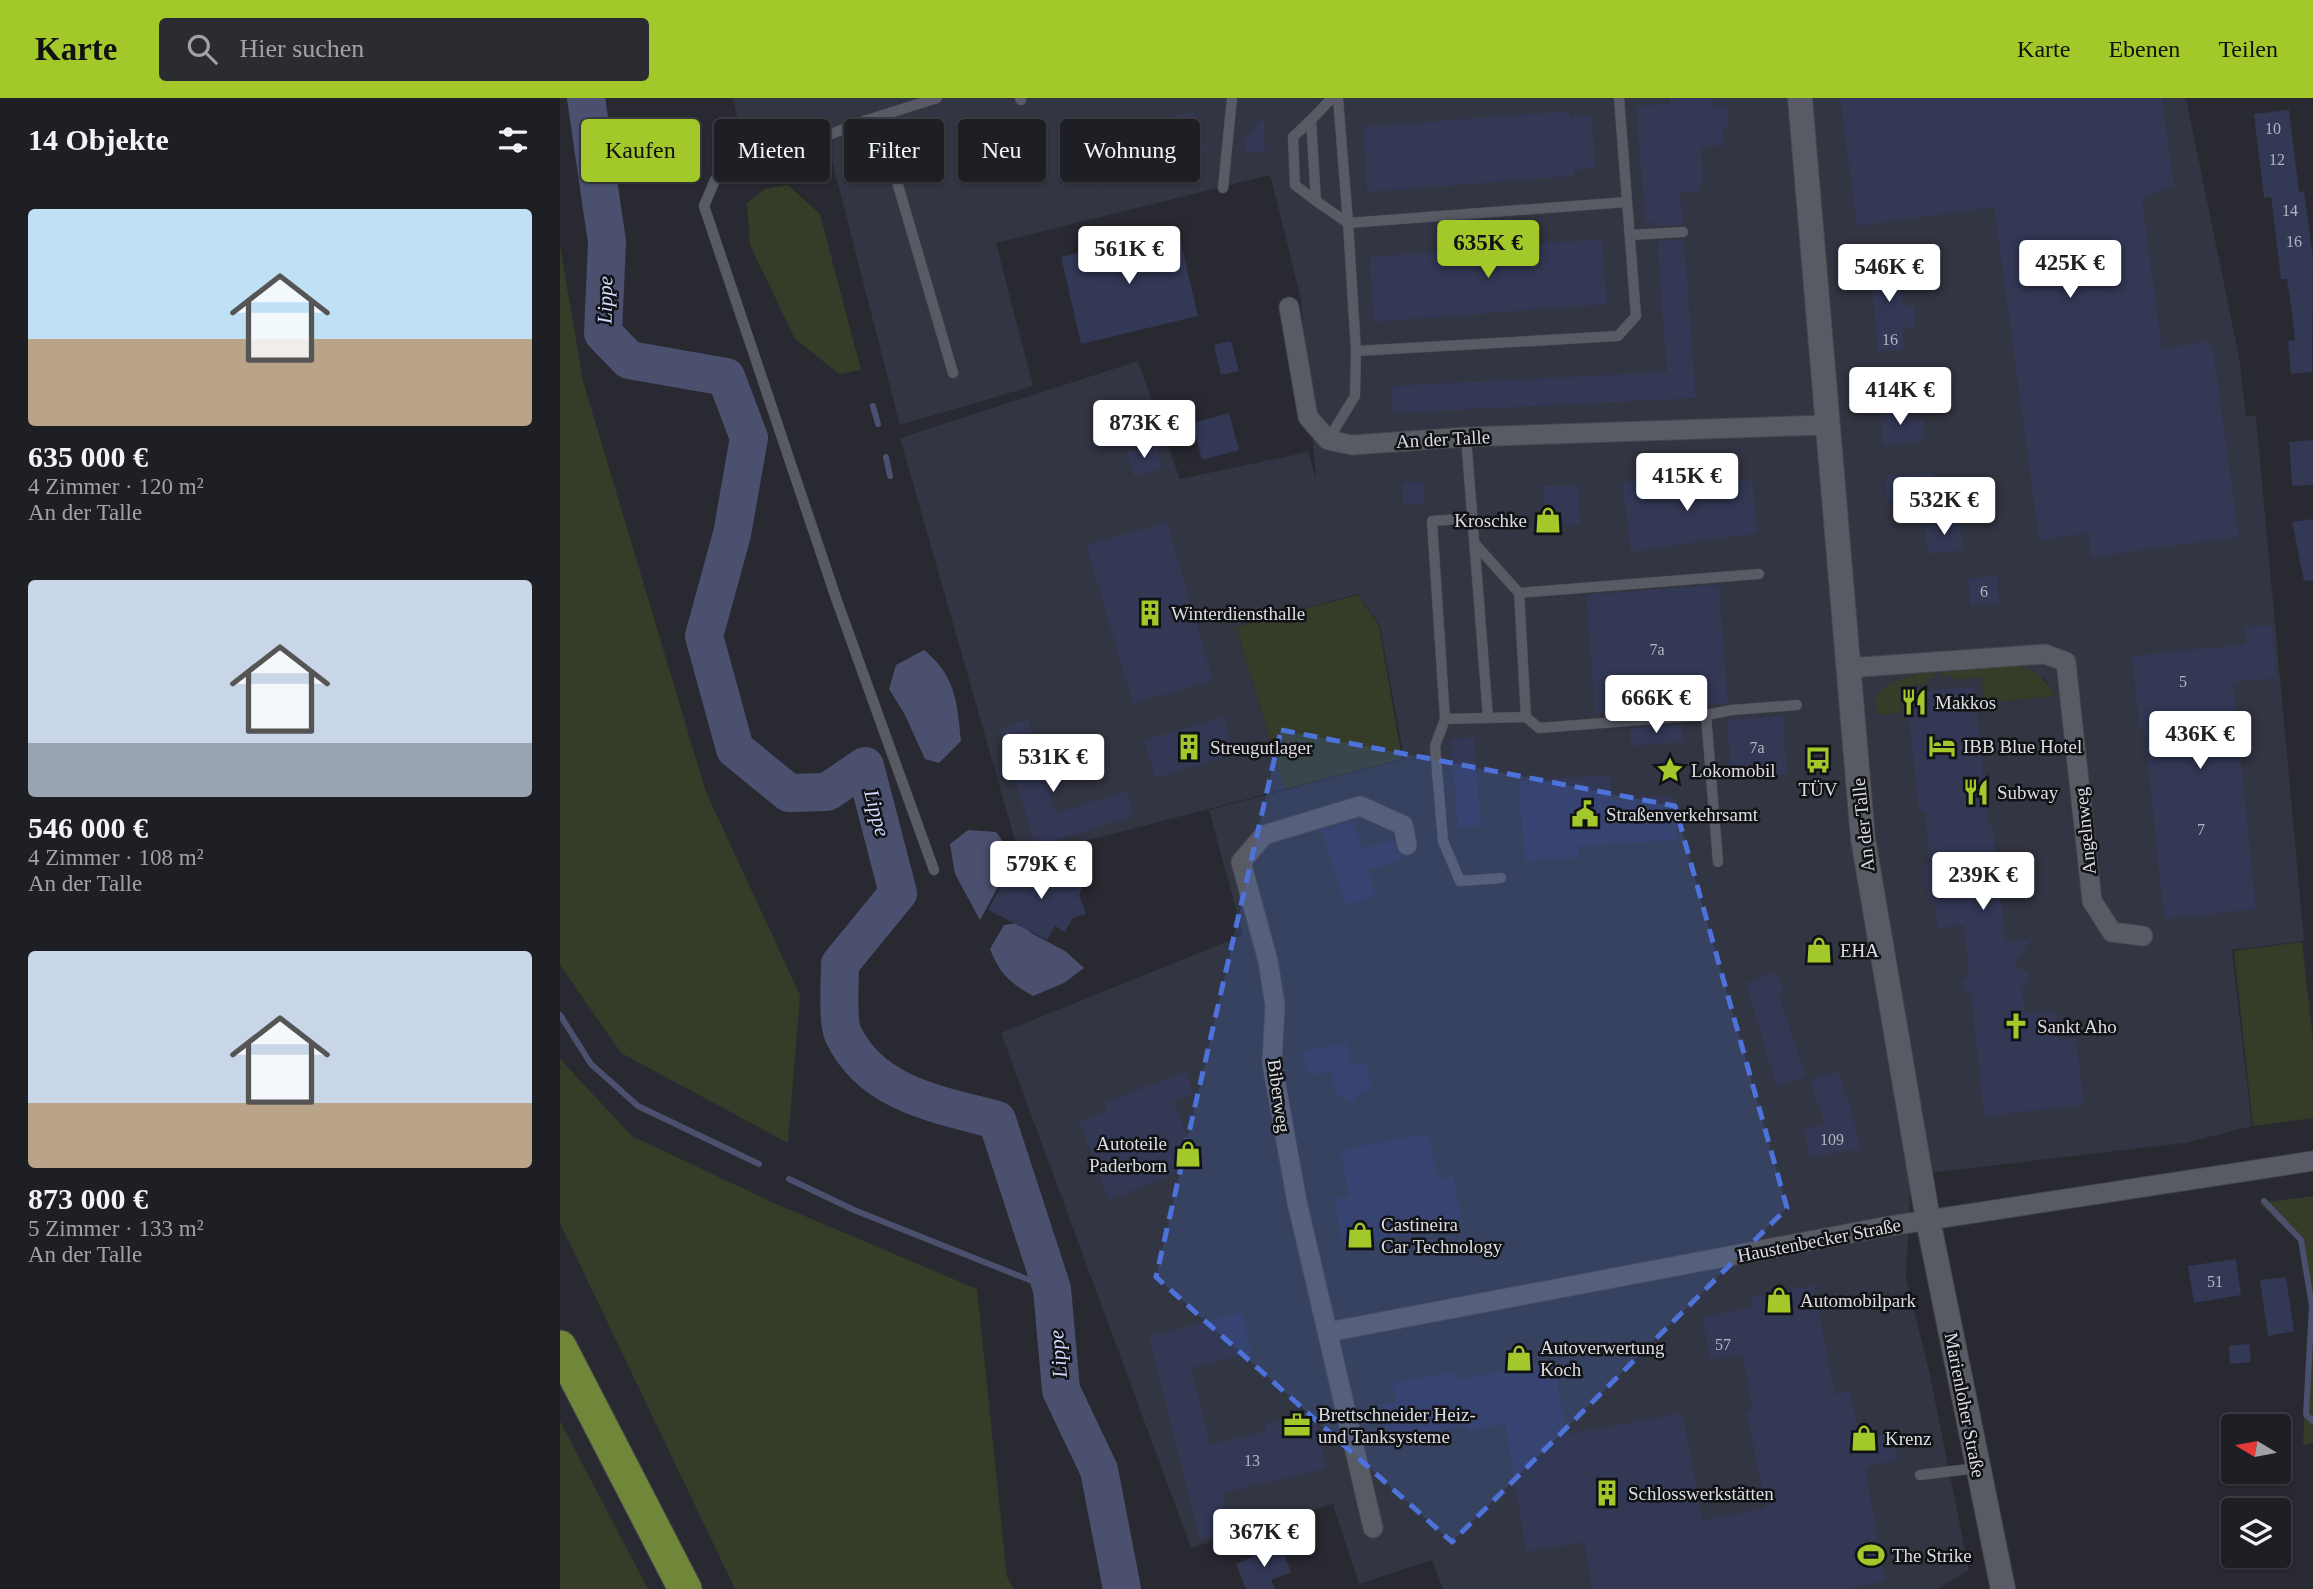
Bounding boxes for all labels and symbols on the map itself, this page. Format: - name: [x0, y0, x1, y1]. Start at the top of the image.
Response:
- house number: 10: [2265, 120, 2281, 137]
- house number: 12: [2269, 151, 2285, 168]
- house number: 14: [2282, 202, 2298, 219]
- pin: 635K €: [1431, 220, 1545, 280]
- pin: 561K €: [1072, 226, 1186, 286]
- house number: 16: [2286, 233, 2302, 250]
- pin: 425K €: [2013, 240, 2127, 300]
- pin: 546K €: [1832, 244, 1946, 304]
- water label: Lippe: [593, 276, 617, 325]
- house number: 16: [1882, 331, 1898, 348]
- pin: 414K €: [1843, 368, 1957, 427]
- pin: 873K €: [1087, 400, 1201, 460]
- street label: An der Talle: [1395, 426, 1491, 452]
- pin: 415K €: [1630, 454, 1744, 513]
- pin: 532K €: [1887, 478, 2001, 537]
- shop icon: Kroschke: [1533, 505, 1563, 535]
- place label: Kroschke: [1454, 510, 1527, 531]
- house number: 6: [1980, 583, 1988, 600]
- building icon: Winterdiensthalle: [1135, 598, 1165, 628]
- place label: Winterdiensthalle: [1171, 603, 1305, 624]
- house number: 7a: [1649, 641, 1665, 658]
- house number: 5: [2179, 673, 2187, 690]
- pin: 666K €: [1599, 676, 1713, 735]
- restaurant icon: Makkos: [1899, 687, 1929, 717]
- place label: Makkos: [1935, 692, 1996, 713]
- pin: 436K €: [2143, 712, 2257, 771]
- hotel icon: IBB Blue Hotel: [1927, 731, 1957, 761]
- building icon: Streugutlager: [1174, 732, 1204, 762]
- pin: 531K €: [996, 734, 1110, 794]
- place label: IBB Blue Hotel: [1963, 736, 2082, 757]
- place label: Streugutlager: [1210, 737, 1313, 758]
- house number: 7a: [1749, 739, 1765, 756]
- bus stop icon: TÜV: [1803, 745, 1833, 775]
- place icon: Lokomobil: [1655, 755, 1685, 785]
- place label: Lokomobil: [1691, 760, 1775, 781]
- street label: An der Talle: [1848, 777, 1878, 873]
- restaurant icon: Subway: [1961, 777, 1991, 807]
- place label: TÜV: [1798, 779, 1838, 800]
- place label: Subway: [1997, 782, 2059, 803]
- water label: Lippe: [859, 786, 895, 839]
- street label: Angelnweg: [2070, 786, 2100, 876]
- public building icon: Straßenverkehrsamt: [1570, 799, 1600, 829]
- place label: Straßenverkehrsamt: [1606, 804, 1759, 825]
- house number: 7: [2197, 821, 2205, 838]
- pin: 579K €: [984, 842, 1098, 901]
- pin: 239K €: [1926, 852, 2040, 912]
- shop icon: EHA: [1804, 935, 1834, 965]
- place label: EHA: [1840, 940, 1879, 961]
- church icon: Sankt Aho: [2001, 1011, 2031, 1041]
- place label: Sankt Aho: [2037, 1016, 2117, 1037]
- street label: Biberweg: [1263, 1058, 1295, 1135]
- house number: 109: [1820, 1131, 1844, 1148]
- place label: Autoteile Paderborn: [1089, 1133, 1167, 1176]
- shop icon: Autoteile Paderborn: [1173, 1139, 1203, 1169]
- place label: Castineira Car Technology: [1381, 1214, 1503, 1257]
- street label: Haustenbecker Straße: [1735, 1214, 1903, 1266]
- shop icon: Castineira Car Technology: [1345, 1220, 1375, 1250]
- house number: 51: [2207, 1273, 2223, 1290]
- shop icon: Automobilpark: [1764, 1285, 1794, 1315]
- place label: Automobilpark: [1800, 1290, 1917, 1311]
- water label: Lippe: [1044, 1329, 1072, 1380]
- street label: Marienloher Straße: [1941, 1331, 1989, 1479]
- house number: 57: [1715, 1336, 1731, 1353]
- place label: Autoverwertung Koch: [1540, 1337, 1665, 1380]
- shop icon: Autoverwertung Koch: [1504, 1343, 1534, 1373]
- place label: Brettschneider Heiz- und Tanksysteme: [1318, 1404, 1476, 1447]
- office icon: Brettschneider Heiz- und Tanksysteme: [1282, 1410, 1312, 1440]
- north arrow: [2221, 1414, 2291, 1484]
- shop icon: Krenz: [1849, 1423, 1879, 1453]
- place label: Krenz: [1885, 1428, 1931, 1449]
- house number: 13: [1244, 1452, 1260, 1469]
- building icon: Schlosswerkstätten: [1592, 1478, 1622, 1508]
- place label: Schlosswerkstätten: [1628, 1483, 1774, 1504]
- pin: 367K €: [1207, 1510, 1321, 1569]
- sports icon: The Strike: [1856, 1540, 1886, 1570]
- place label: The Strike: [1892, 1545, 1972, 1566]

